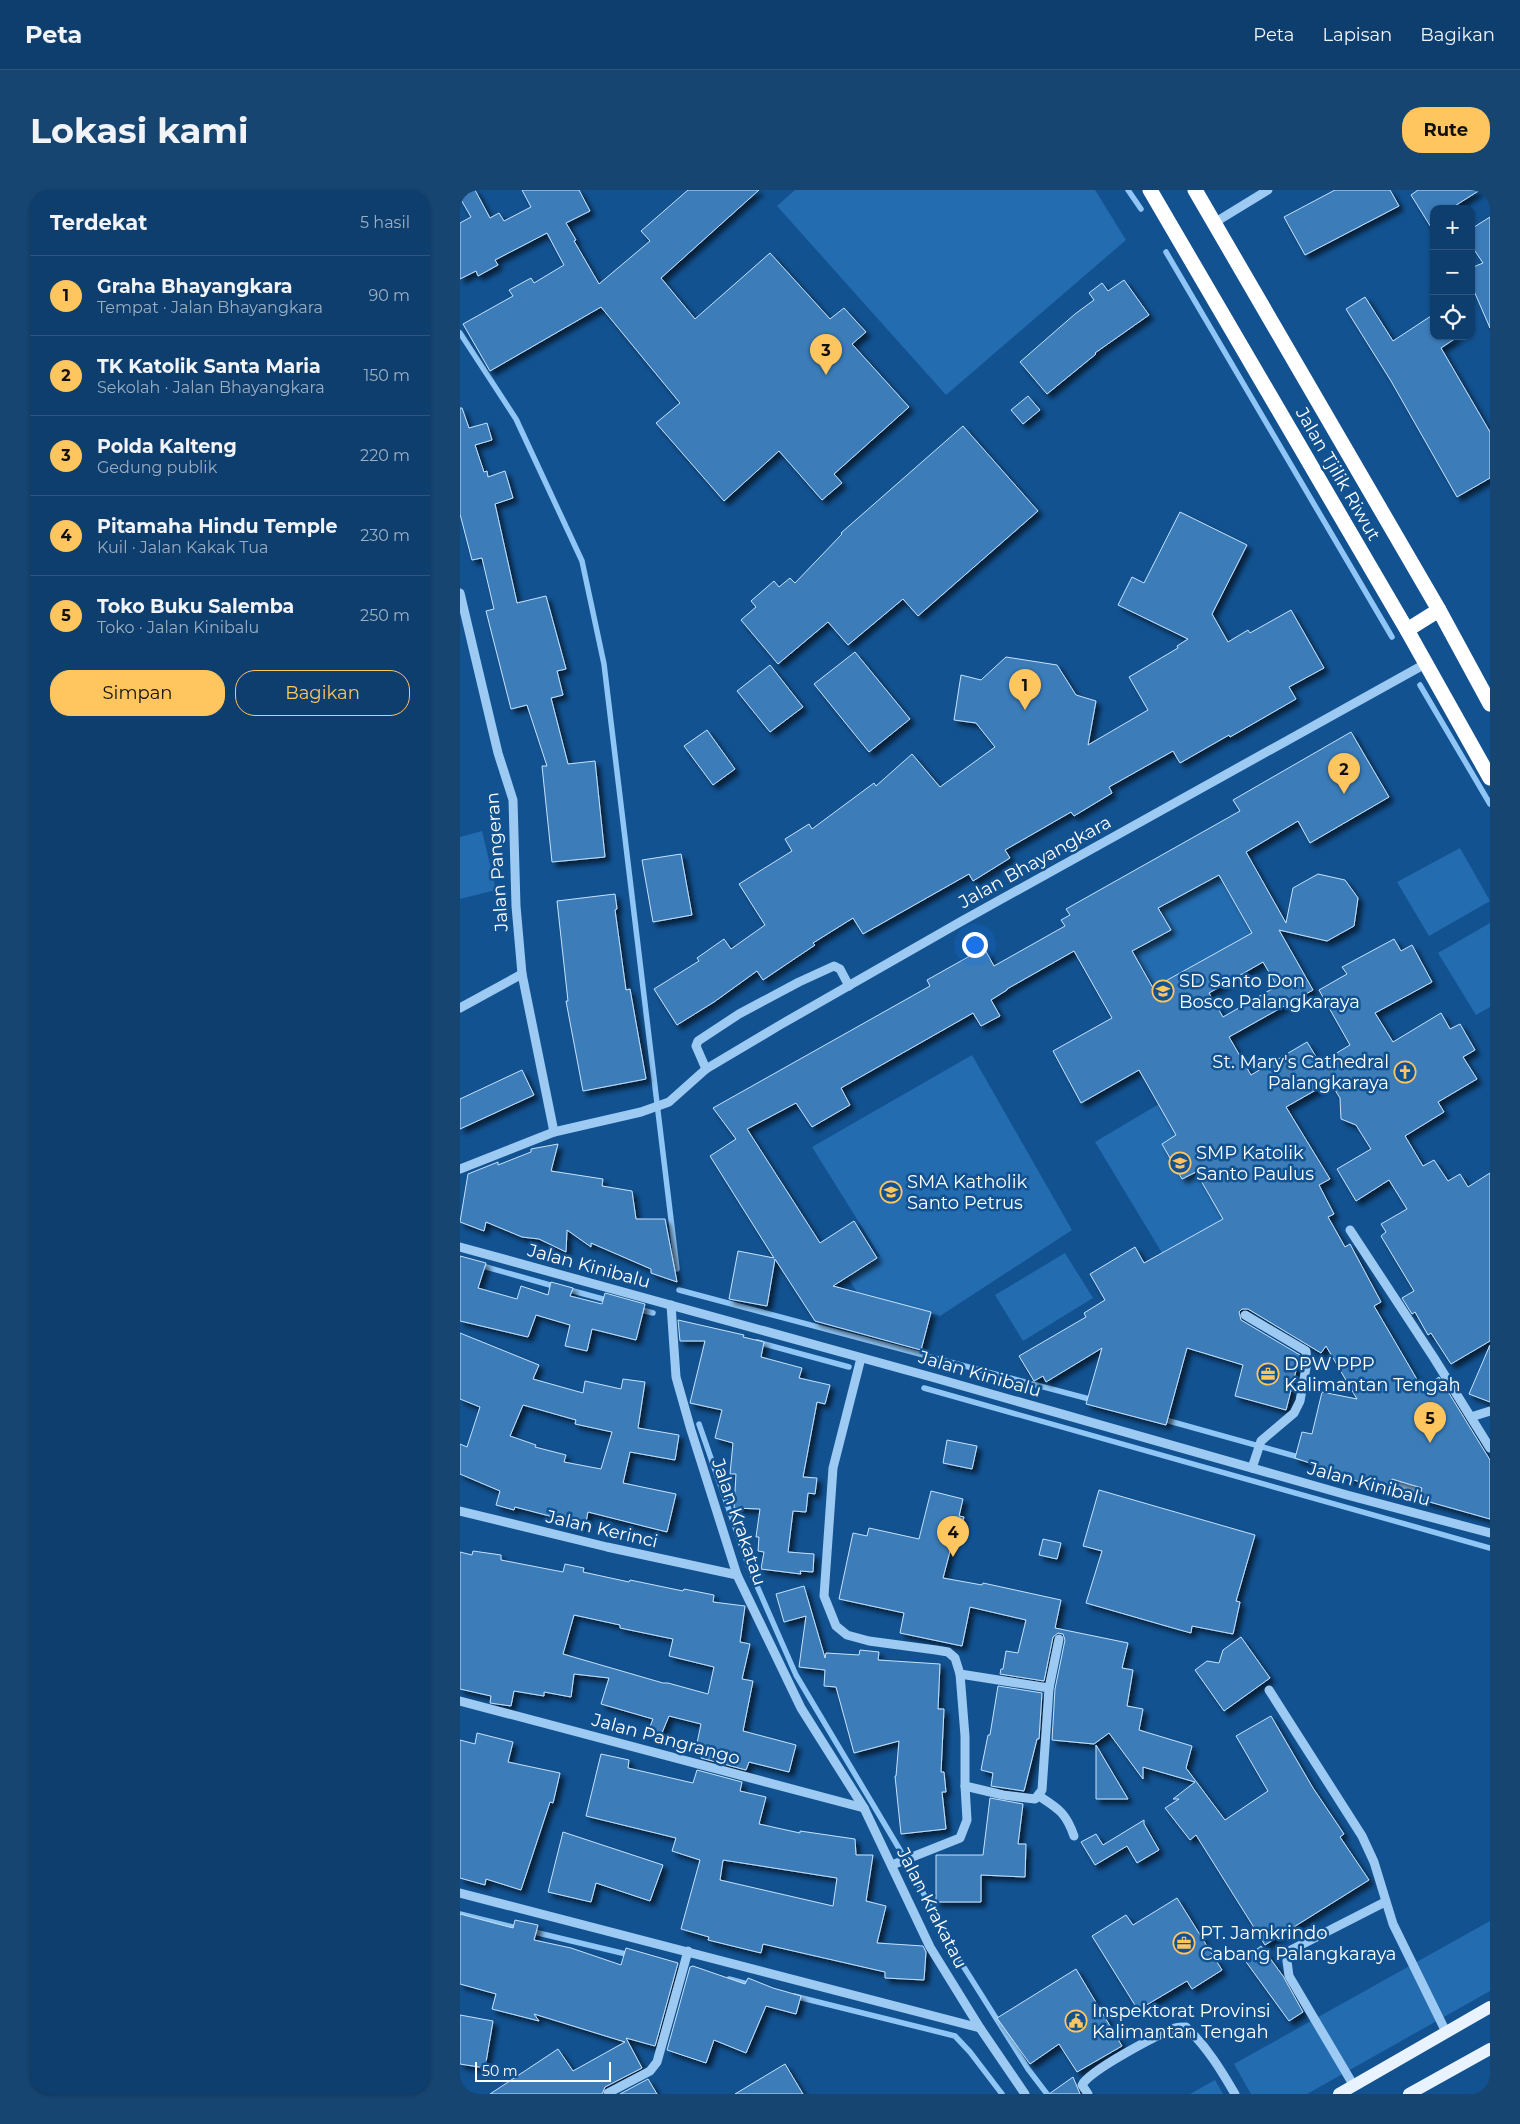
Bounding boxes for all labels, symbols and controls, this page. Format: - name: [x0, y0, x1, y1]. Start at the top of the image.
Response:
- text: Peta: [25, 20, 82, 49]
- text: Peta: [1253, 24, 1294, 46]
- text: Lapisan: [1322, 24, 1392, 46]
- text: Bagikan: [1420, 24, 1495, 46]
- button: Rute: [1402, 107, 1490, 153]
- text: Lokasi kami: [30, 109, 249, 152]
- map controls: [1430, 205, 1475, 340]
- button: +: [1430, 205, 1475, 250]
- text: Terdekat: [50, 210, 147, 235]
- text: 5 hasil: [360, 213, 410, 232]
- button: −: [1430, 250, 1475, 295]
- text: Graha Bhayangkara: [97, 275, 293, 298]
- text: 1: [63, 286, 69, 305]
- text: 90 m: [368, 286, 410, 305]
- button: locate: [1430, 295, 1475, 340]
- text: Tempat · Jalan Bhayangkara: [97, 298, 323, 317]
- pin: 3: [810, 334, 842, 375]
- text: TK Katolik Santa Maria: [97, 355, 321, 378]
- text: 2: [61, 366, 71, 385]
- text: 150 m: [363, 366, 410, 385]
- text: Sekolah · Jalan Bhayangkara: [97, 378, 325, 397]
- street label: Jalan Tjilik Riwut: [1290, 403, 1385, 544]
- text: Polda Kalteng: [97, 435, 237, 458]
- text: 3: [61, 446, 71, 465]
- text: 220 m: [360, 446, 410, 465]
- text: Gedung publik: [97, 458, 217, 477]
- text: Pitamaha Hindu Temple: [97, 515, 337, 538]
- text: 4: [60, 526, 72, 545]
- text: 230 m: [360, 526, 410, 545]
- text: Kuil · Jalan Kakak Tua: [97, 538, 268, 557]
- text: Toko Buku Salemba: [97, 595, 294, 618]
- text: 5: [61, 606, 71, 625]
- text: 250 m: [360, 606, 410, 625]
- text: Toko · Jalan Kinibalu: [97, 618, 259, 637]
- pin: 1: [1009, 669, 1041, 710]
- button: Simpan: [50, 670, 225, 716]
- button: Bagikan: [235, 670, 410, 716]
- pin: 2: [1328, 753, 1360, 794]
- street label: Jalan Pangeran: [481, 791, 513, 934]
- street label: Jalan Bhayangkara: [954, 811, 1115, 914]
- your location: [962, 932, 988, 958]
- place label: SD Santo Don Bosco Palangkaraya: [1179, 970, 1360, 1013]
- school or university icon: SD Santo Don Bosco Palangkaraya: [1151, 979, 1175, 1003]
- place label: St. Mary's Cathedral Palangkaraya: [1212, 1051, 1389, 1094]
- church icon: St. Mary's Cathedral Palangkaraya: [1393, 1060, 1417, 1084]
- place label: SMP Katolik Santo Paulus: [1196, 1142, 1314, 1185]
- school or university icon: SMP Katolik Santo Paulus: [1168, 1151, 1192, 1175]
- place label: SMA Katholik Santo Petrus: [907, 1171, 1027, 1214]
- school or university icon: SMA Katholik Santo Petrus: [879, 1180, 903, 1204]
- street label: Jalan Kinibalu: [524, 1239, 653, 1293]
- street label: Jalan Kinibalu: [915, 1346, 1044, 1402]
- place label: DPW PPP Kalimantan Tengah: [1284, 1353, 1461, 1396]
- office icon: DPW PPP Kalimantan Tengah: [1256, 1362, 1280, 1386]
- pin: 5: [1414, 1402, 1446, 1443]
- street label: Jalan Krakatau: [707, 1455, 771, 1588]
- street label: Jalan Kinibalu: [1304, 1457, 1433, 1511]
- street label: Jalan Kerinci: [543, 1505, 660, 1553]
- pin: 4: [937, 1516, 969, 1557]
- street label: Jalan Pangrango: [588, 1708, 743, 1769]
- street label: Jalan Krakatau: [892, 1843, 972, 1972]
- place label: PT. Jamkrindo Cabang Palangkaraya: [1200, 1922, 1396, 1965]
- office icon: PT. Jamkrindo Cabang Palangkaraya: [1172, 1931, 1196, 1955]
- place label: Inspektorat Provinsi Kalimantan Tengah: [1092, 2000, 1271, 2043]
- public building icon: Inspektorat Provinsi Kalimantan Tengah: [1064, 2009, 1088, 2033]
- scale bar: [475, 2059, 611, 2082]
- text: 50 m: [482, 2062, 518, 2080]

